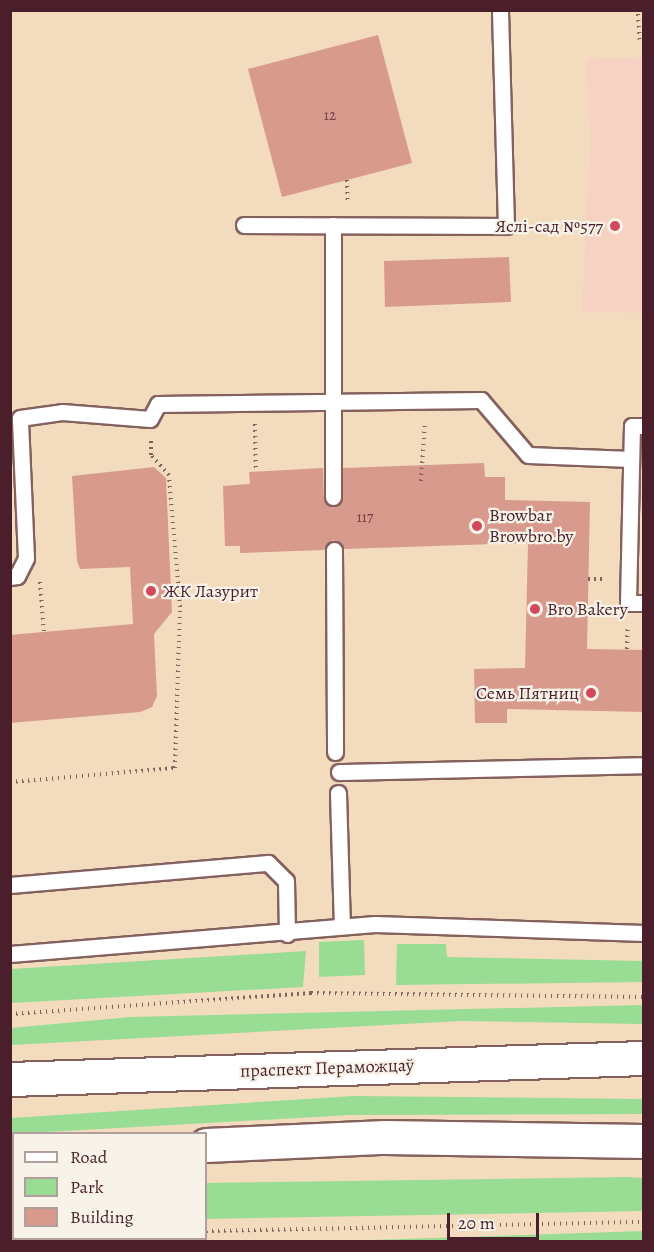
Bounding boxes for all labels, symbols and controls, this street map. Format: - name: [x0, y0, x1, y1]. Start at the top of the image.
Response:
- house number: 12: [324, 107, 336, 125]
- place label: Яслі-сад №577: [495, 215, 603, 237]
- marker: Яслі-сад №577: [608, 219, 622, 233]
- place label: Browbar Browbro.by: [489, 505, 573, 548]
- house number: 117: [357, 509, 373, 527]
- marker: Browbar Browbro.by: [470, 519, 484, 533]
- place label: ЖК Лазурит: [163, 580, 258, 602]
- marker: ЖК Лазурит: [144, 584, 158, 598]
- place label: Bro Bakery: [547, 598, 628, 620]
- marker: Bro Bakery: [528, 602, 542, 616]
- place label: Семь Пятниц: [476, 682, 579, 704]
- marker: Семь Пятниц: [584, 686, 598, 700]
- street label: праспект Пераможцаў: [240, 1054, 414, 1082]
- legend: [12, 1132, 207, 1240]
- text: Road: [70, 1145, 107, 1169]
- text: Park: [70, 1175, 104, 1199]
- scale bar: [450, 1201, 542, 1239]
- text: Building: [70, 1205, 134, 1229]
- text: 20 m: [458, 1211, 495, 1235]

